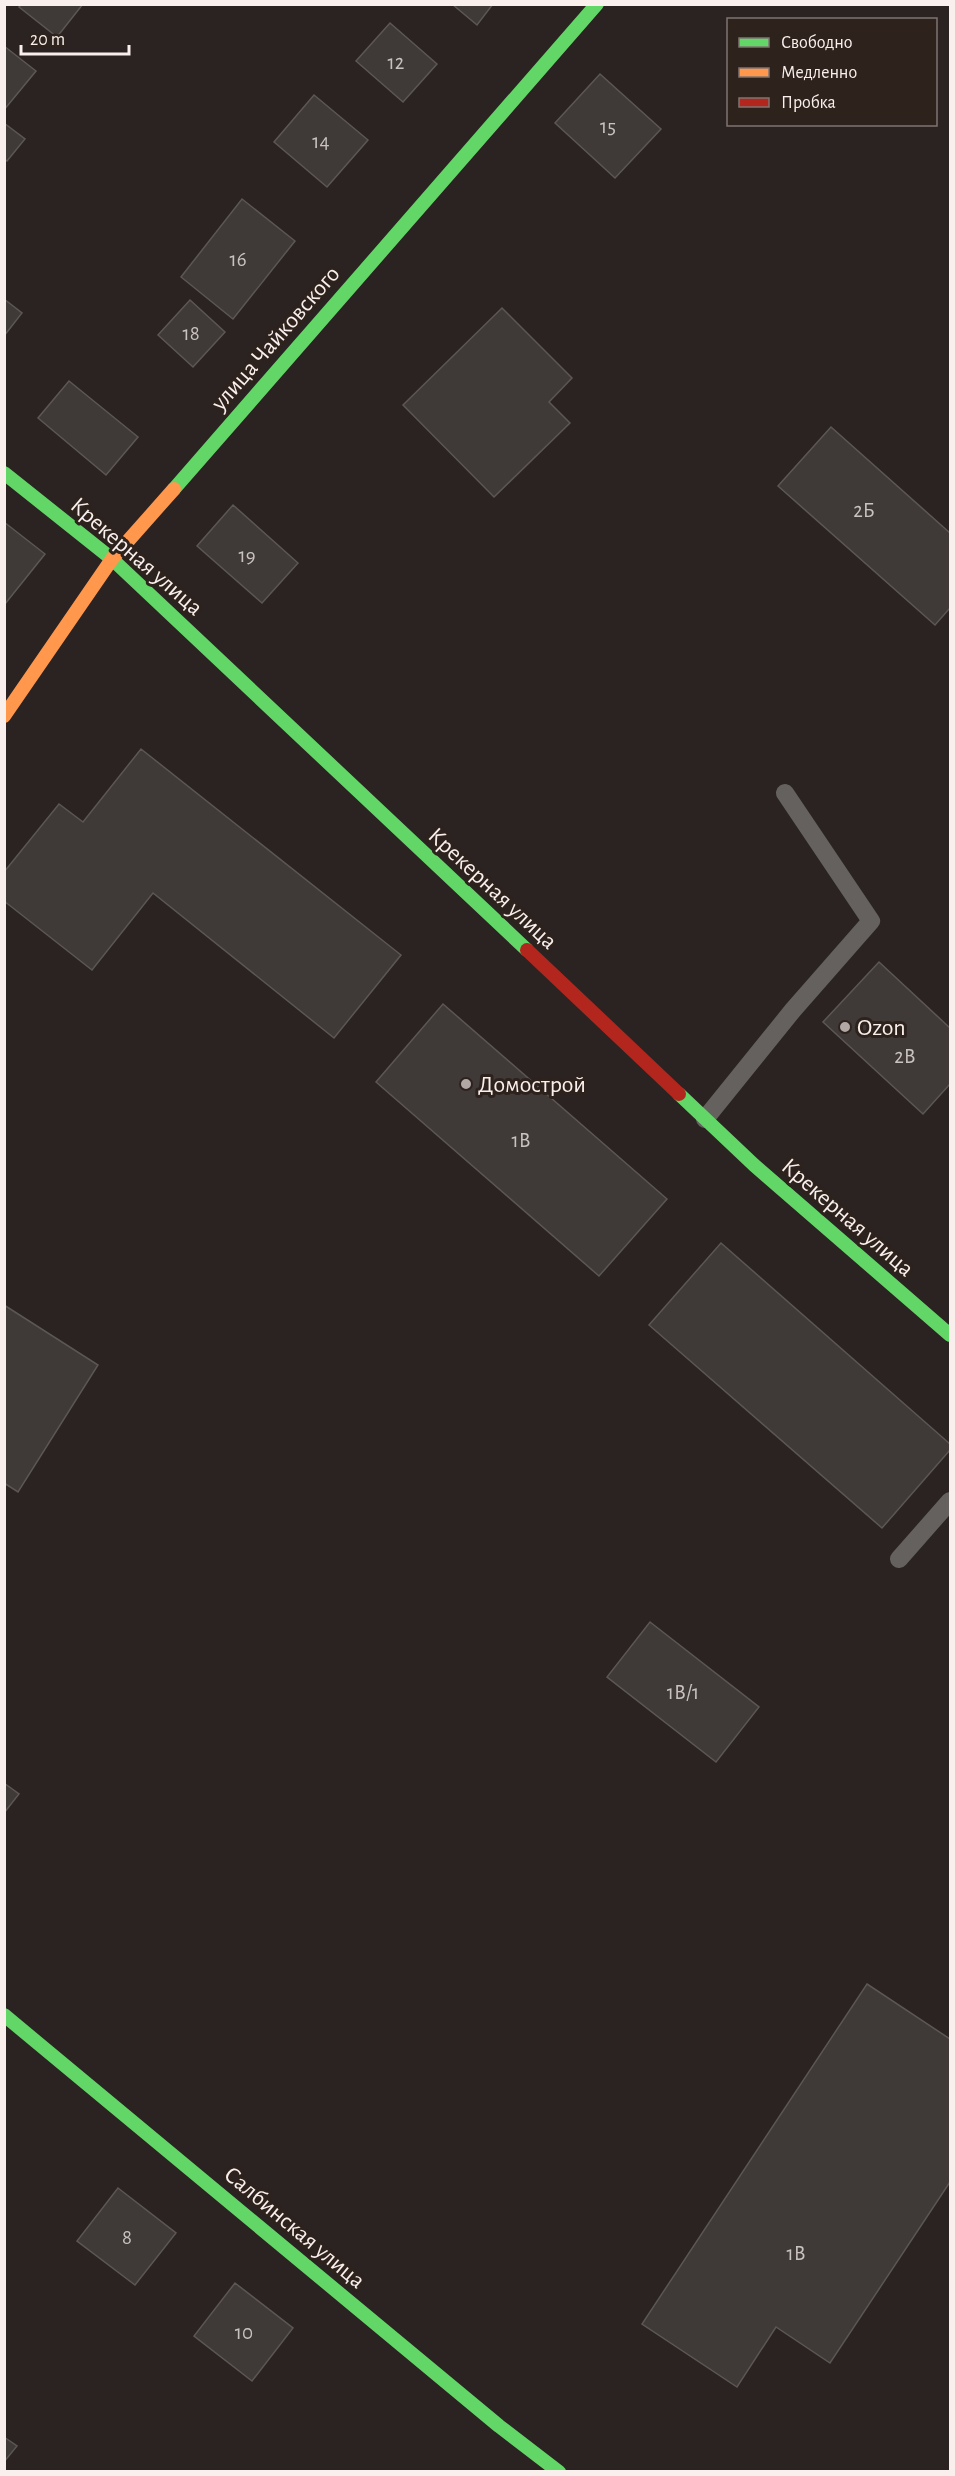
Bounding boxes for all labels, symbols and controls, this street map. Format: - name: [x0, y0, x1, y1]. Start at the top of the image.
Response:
- scale bar: [21, 18, 129, 56]
- legend: [727, 18, 937, 126]
- text: 20 m: [30, 31, 65, 49]
- text: Свободно: [781, 33, 853, 52]
- house number: 12: [388, 52, 404, 73]
- text: Медленно: [781, 64, 857, 82]
- text: Пробка: [781, 93, 836, 112]
- house number: 15: [600, 116, 616, 137]
- house number: 14: [312, 131, 330, 152]
- house number: 16: [229, 249, 247, 270]
- street label: улица Чайковского: [206, 262, 345, 416]
- house number: 18: [182, 323, 200, 344]
- street label: Крекерная улица: [66, 493, 207, 620]
- house number: 2Б: [853, 500, 875, 521]
- house number: 19: [238, 545, 256, 566]
- street label: Крекерная улица: [423, 823, 561, 954]
- place label: Ozon: [857, 1016, 906, 1040]
- marker: Ozon: [838, 1020, 852, 1034]
- house number: 2В: [894, 1046, 916, 1067]
- place label: Домострой: [478, 1073, 586, 1097]
- marker: Домострой: [459, 1077, 473, 1091]
- house number: 1В: [511, 1130, 531, 1151]
- street label: Крекерная улица: [777, 1154, 918, 1281]
- house number: 1В/1: [667, 1682, 699, 1703]
- street label: Салбинская улица: [219, 2162, 369, 2293]
- house number: 8: [122, 2227, 132, 2248]
- house number: 1В: [786, 2243, 806, 2264]
- house number: 10: [235, 2322, 253, 2343]

